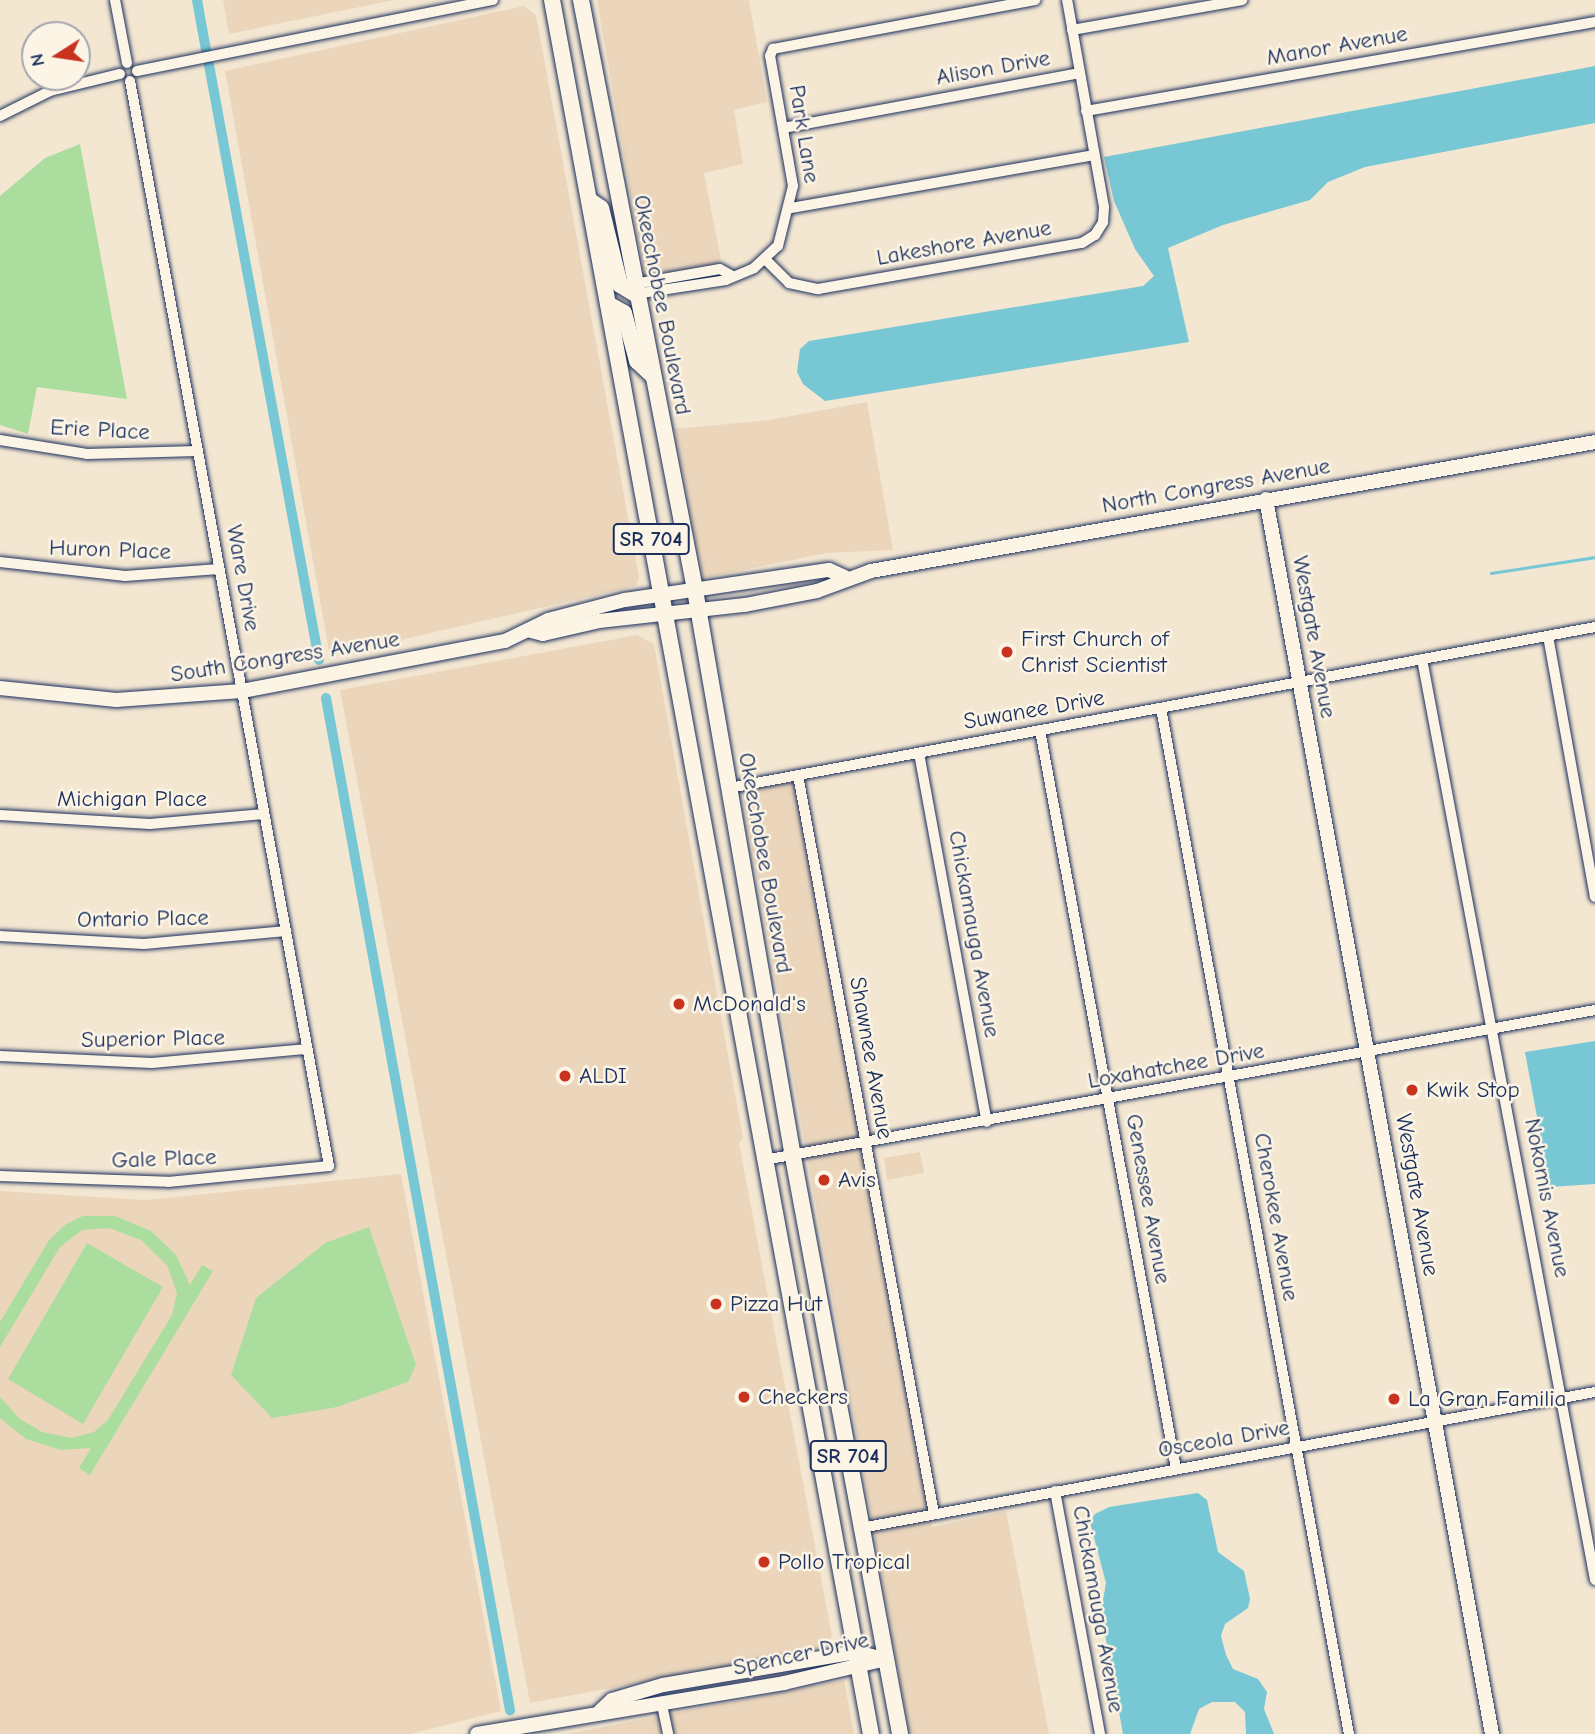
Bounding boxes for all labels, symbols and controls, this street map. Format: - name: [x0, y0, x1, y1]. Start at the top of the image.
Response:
- street label: Manor Avenue: [1264, 20, 1410, 72]
- north arrow: [21, 21, 91, 91]
- street label: Alison Drive: [934, 44, 1052, 92]
- text: N: [25, 52, 49, 68]
- street label: Park Lane: [783, 83, 825, 185]
- street label: Okeechobee Boulevard: [627, 193, 697, 417]
- street label: Lakeshore Avenue: [874, 214, 1054, 272]
- street label: Erie Place: [49, 414, 151, 446]
- street label: North Congress Avenue: [1100, 452, 1332, 520]
- road number: SR 704: [612, 522, 690, 556]
- street label: Ware Drive: [220, 523, 266, 633]
- street label: Huron Place: [49, 534, 171, 566]
- street label: Westgate Avenue: [1286, 554, 1342, 720]
- street label: South Congress Avenue: [169, 625, 401, 689]
- place label: First Church of Christ Scientist: [1021, 625, 1169, 679]
- marker: First Church of Christ Scientist: [999, 644, 1015, 660]
- street label: Suwanee Drive: [961, 684, 1107, 736]
- street label: Okeechobee Boulevard: [732, 751, 798, 975]
- street label: Michigan Place: [57, 785, 207, 813]
- street label: Chickamauga Avenue: [942, 828, 1006, 1040]
- street label: Ontario Place: [77, 904, 209, 934]
- street label: Shawnee Avenue: [843, 975, 899, 1141]
- place label: McDonald's: [693, 990, 806, 1018]
- marker: McDonald's: [671, 996, 687, 1012]
- street label: Superior Place: [81, 1024, 225, 1054]
- street label: Loxahatchee Drive: [1086, 1037, 1266, 1095]
- place label: ALDI: [579, 1062, 627, 1090]
- marker: ALDI: [557, 1068, 573, 1084]
- place label: Kwik Stop: [1426, 1076, 1520, 1104]
- marker: Kwik Stop: [1404, 1082, 1420, 1098]
- street label: Genessee Avenue: [1119, 1112, 1177, 1286]
- street label: Westgate Avenue: [1389, 1112, 1445, 1278]
- street label: Nokomis Avenue: [1518, 1116, 1576, 1280]
- street label: Cherokee Avenue: [1248, 1131, 1304, 1303]
- street label: Gale Place: [111, 1143, 217, 1175]
- place label: Avis: [838, 1166, 876, 1194]
- marker: Avis: [816, 1172, 832, 1188]
- place label: Pizza Hut: [730, 1290, 822, 1318]
- marker: Pizza Hut: [708, 1296, 724, 1312]
- place label: Checkers: [758, 1383, 848, 1411]
- place label: La Gran Familia: [1408, 1385, 1566, 1413]
- marker: Checkers: [736, 1389, 752, 1405]
- marker: La Gran Familia: [1386, 1391, 1402, 1407]
- street label: Osceola Drive: [1156, 1414, 1292, 1464]
- road number: SR 704: [810, 1438, 886, 1474]
- street label: Chickamauga Avenue: [1066, 1503, 1130, 1715]
- place label: Pollo Tropical: [778, 1548, 910, 1576]
- marker: Pollo Tropical: [756, 1554, 772, 1570]
- street label: Spencer Drive: [731, 1626, 871, 1682]

